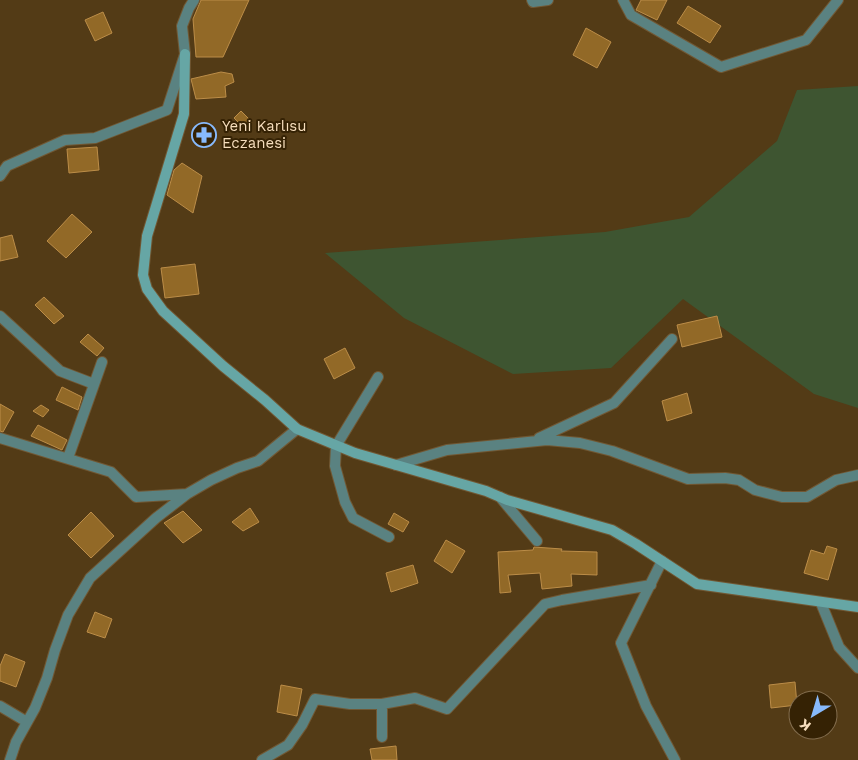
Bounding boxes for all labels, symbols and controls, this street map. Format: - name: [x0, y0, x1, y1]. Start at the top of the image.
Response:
- place label: Yeni Karlısu Eczanesi: [222, 117, 307, 152]
- pharmacy icon: Yeni Karlısu Eczanesi: [191, 122, 217, 148]
- north arrow: [788, 690, 838, 740]
- text: K: [796, 716, 814, 735]

